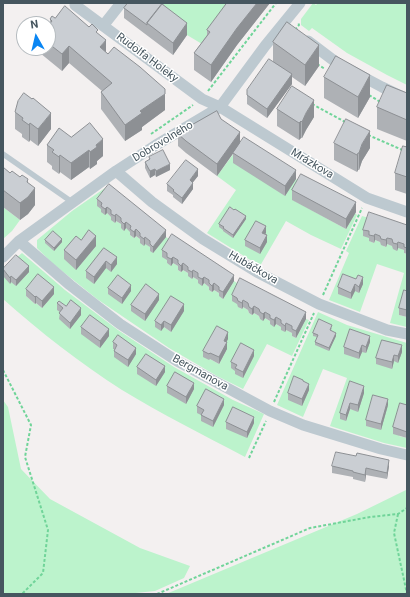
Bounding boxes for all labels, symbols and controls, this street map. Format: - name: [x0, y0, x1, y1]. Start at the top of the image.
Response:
- north arrow: [16, 16, 56, 56]
- text: N: [30, 18, 39, 32]
- street label: Rudolfa Holeky: [114, 30, 180, 86]
- street label: Dobrovolného: [130, 119, 196, 165]
- street label: Mrázkova: [288, 146, 336, 182]
- street label: Hubáčkova: [226, 249, 280, 287]
- street label: Bergmanova: [170, 352, 230, 394]

